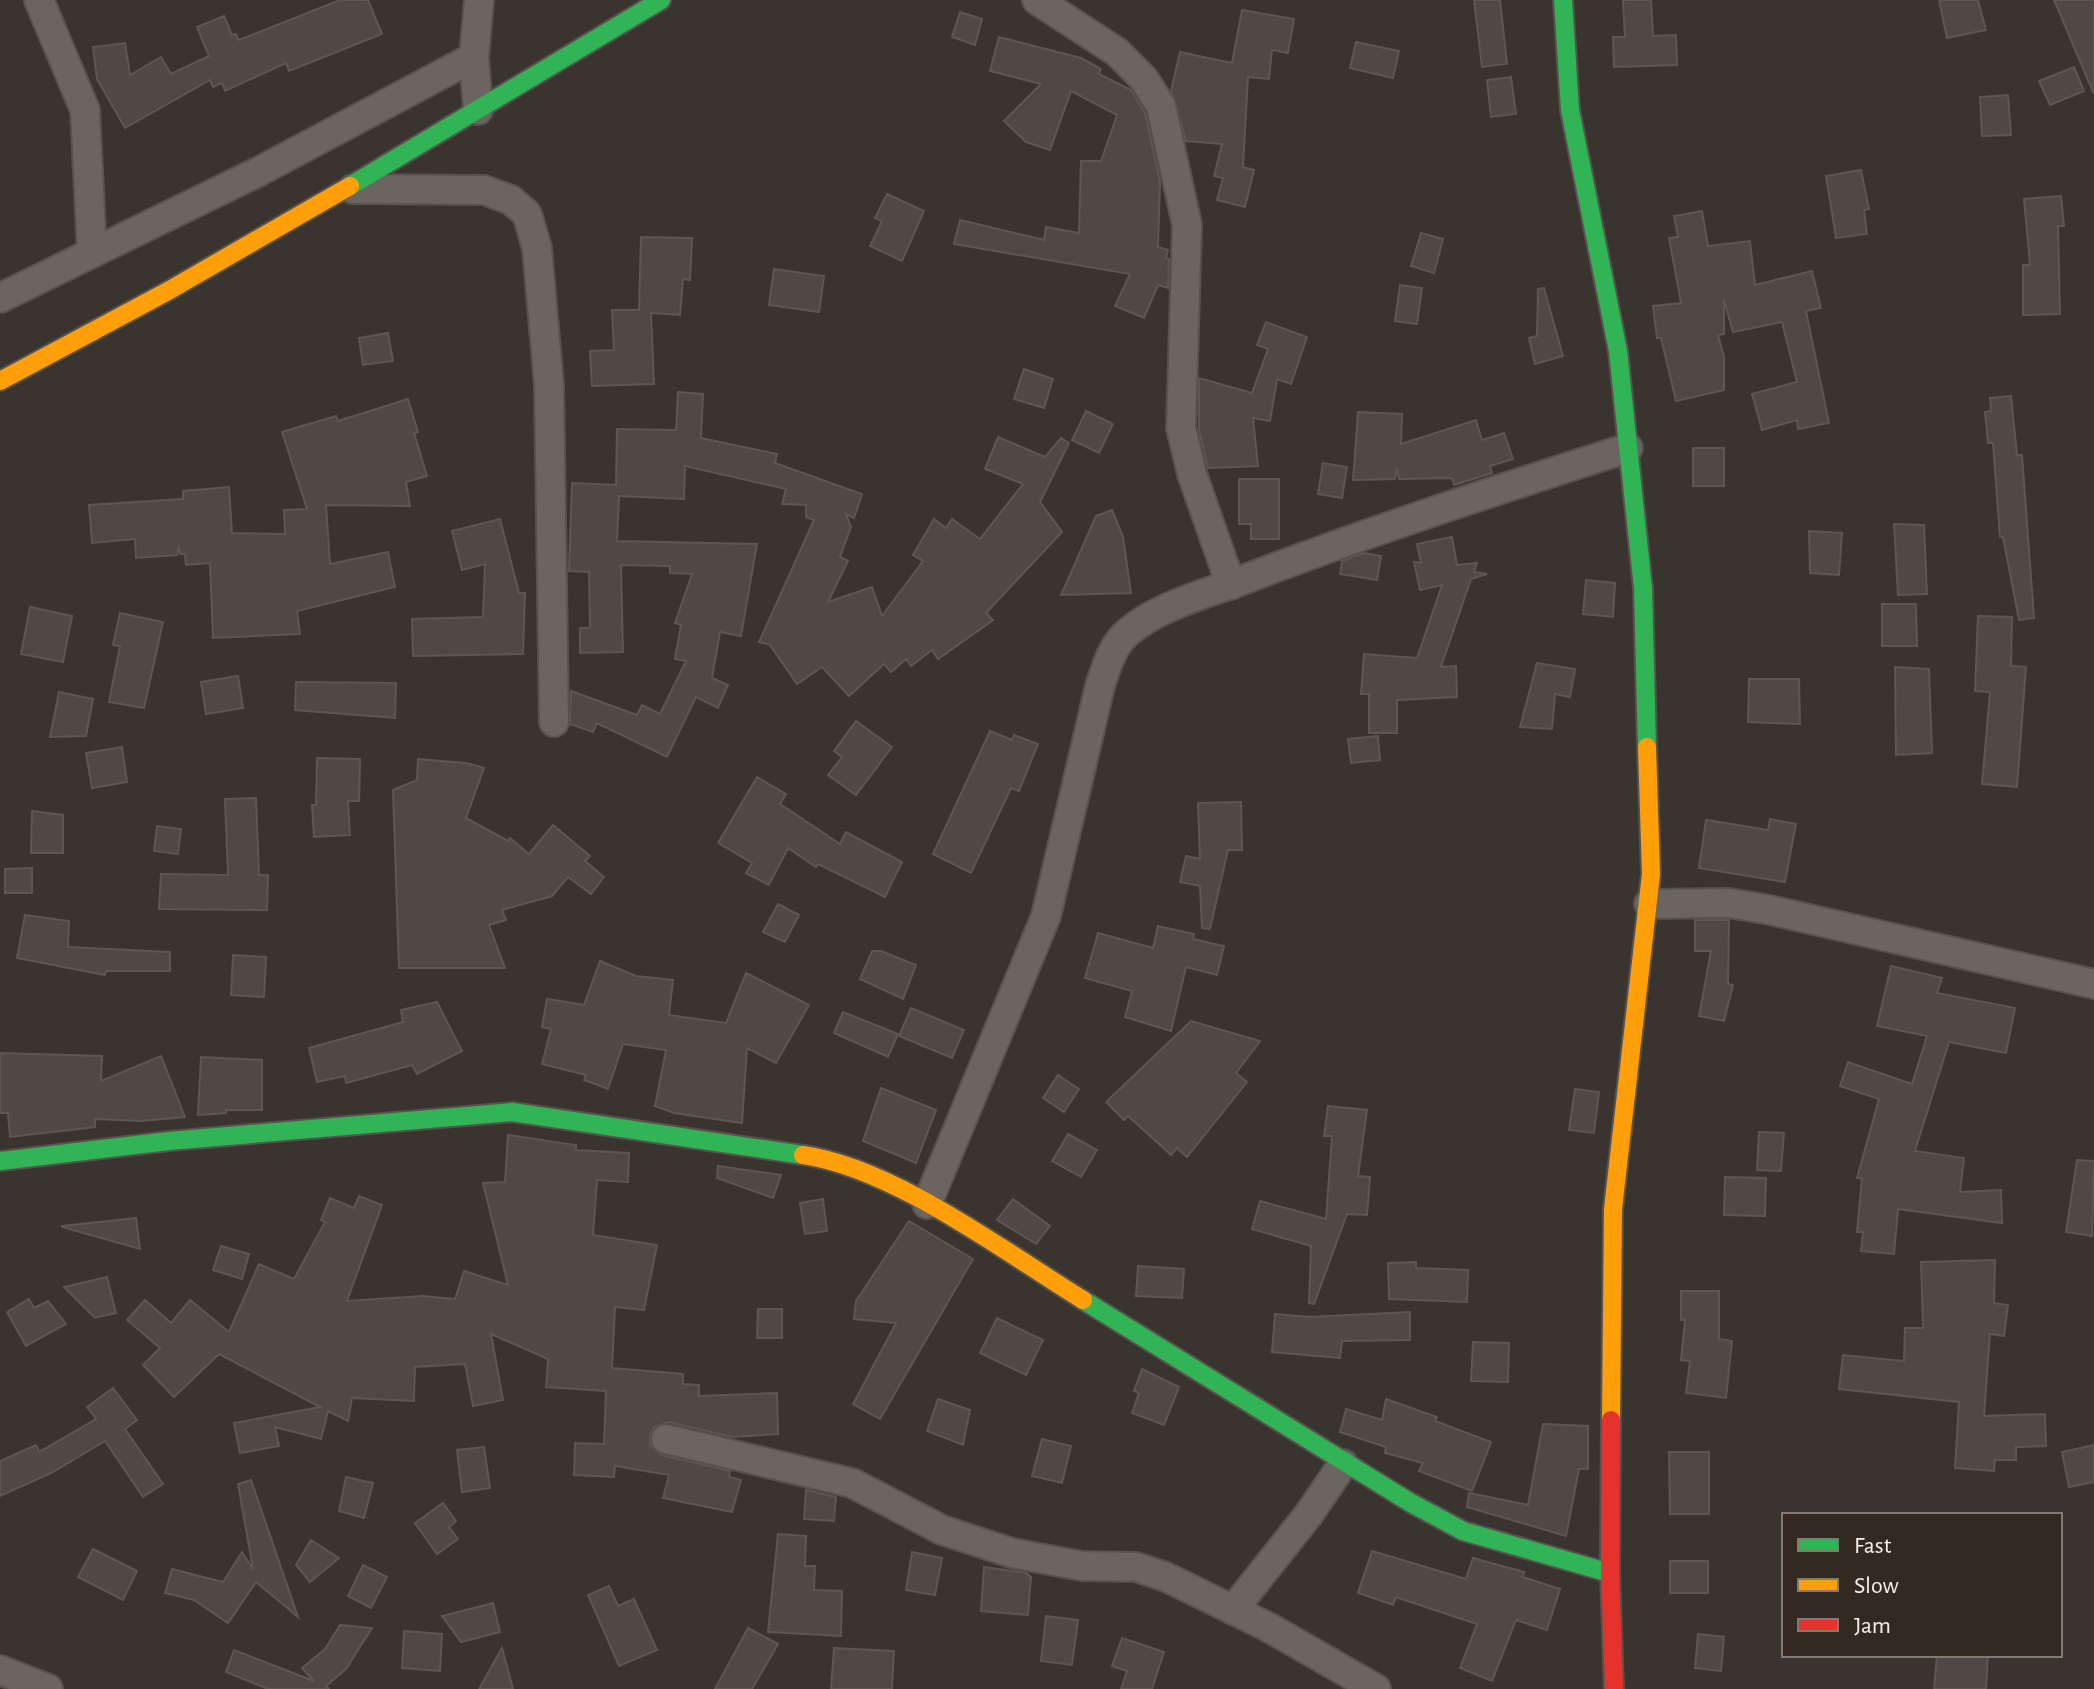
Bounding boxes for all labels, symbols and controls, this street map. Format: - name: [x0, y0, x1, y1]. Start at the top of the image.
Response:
- legend: [1782, 1513, 2062, 1657]
- text: Fast: [1854, 1534, 1892, 1558]
- text: Slow: [1854, 1574, 1899, 1598]
- text: Jam: [1854, 1614, 1891, 1638]

